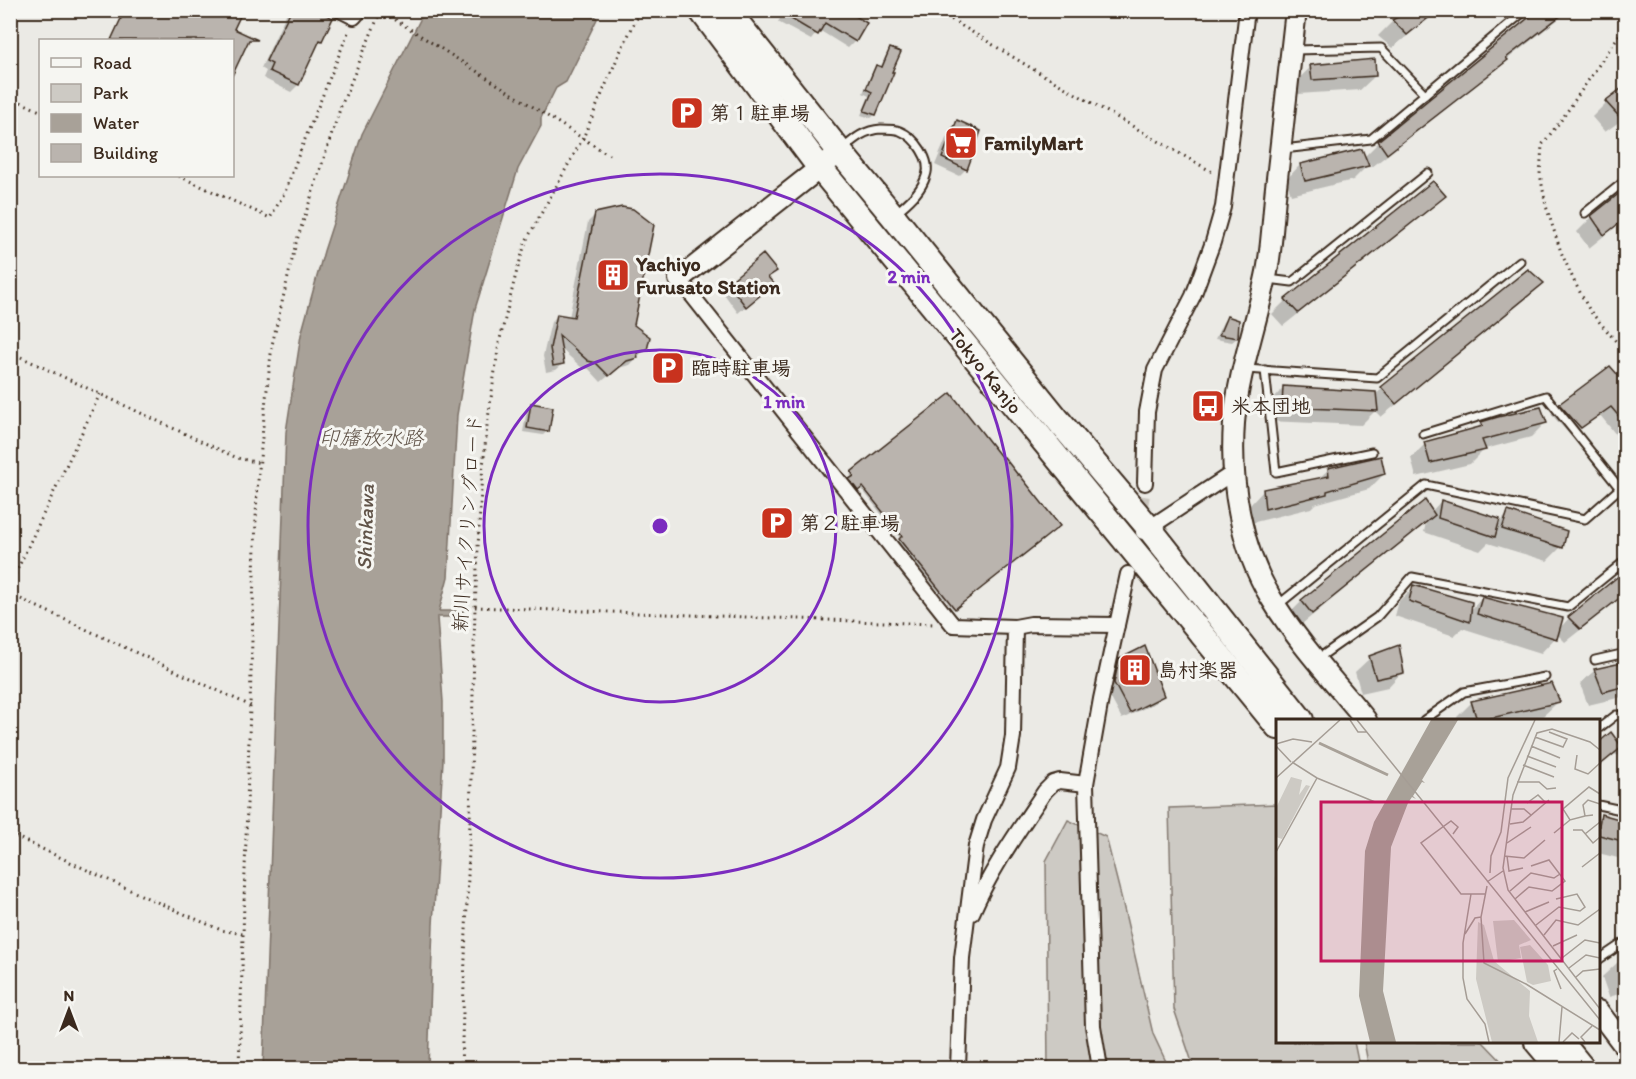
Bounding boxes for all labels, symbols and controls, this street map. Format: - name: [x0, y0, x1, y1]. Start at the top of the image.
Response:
- legend: [39, 39, 234, 177]
- text: Road: [93, 52, 132, 74]
- text: Park: [93, 82, 128, 104]
- parking icon: 第１駐車場: [669, 95, 705, 131]
- place label: 第１駐車場: [710, 101, 810, 125]
- text: Water: [93, 112, 139, 134]
- supermarket icon: FamilyMart: [943, 125, 979, 161]
- place label: FamilyMart: [984, 131, 1084, 156]
- text: Building: [93, 142, 159, 164]
- place label: Yachiyo Furusato Station: [635, 252, 781, 299]
- building icon: Yachiyo Furusato Station: [595, 257, 631, 293]
- text: 2 min: [888, 266, 931, 288]
- street label: Tokyo Kanjo: [944, 323, 1028, 419]
- parking icon: 臨時駐車場: [650, 350, 686, 386]
- place label: 臨時駐車場: [691, 356, 791, 380]
- bus stop icon: 米本団地: [1190, 388, 1226, 424]
- text: 1 min: [763, 391, 805, 413]
- place label: 米本団地: [1231, 394, 1311, 418]
- street label: 新川サイクリングロード: [447, 413, 487, 633]
- water label: 印旛放水路: [319, 425, 424, 450]
- water label: Shinkawa: [351, 483, 379, 570]
- parking icon: 第２駐車場: [759, 505, 795, 541]
- place label: 第２駐車場: [800, 511, 900, 535]
- centre of rings: [650, 516, 670, 536]
- building icon: 島村楽器: [1117, 652, 1153, 688]
- place label: 島村楽器: [1158, 658, 1238, 682]
- inset map: [1276, 719, 1600, 1043]
- north arrow: [39, 980, 99, 1040]
- text: N: [64, 986, 74, 1005]

